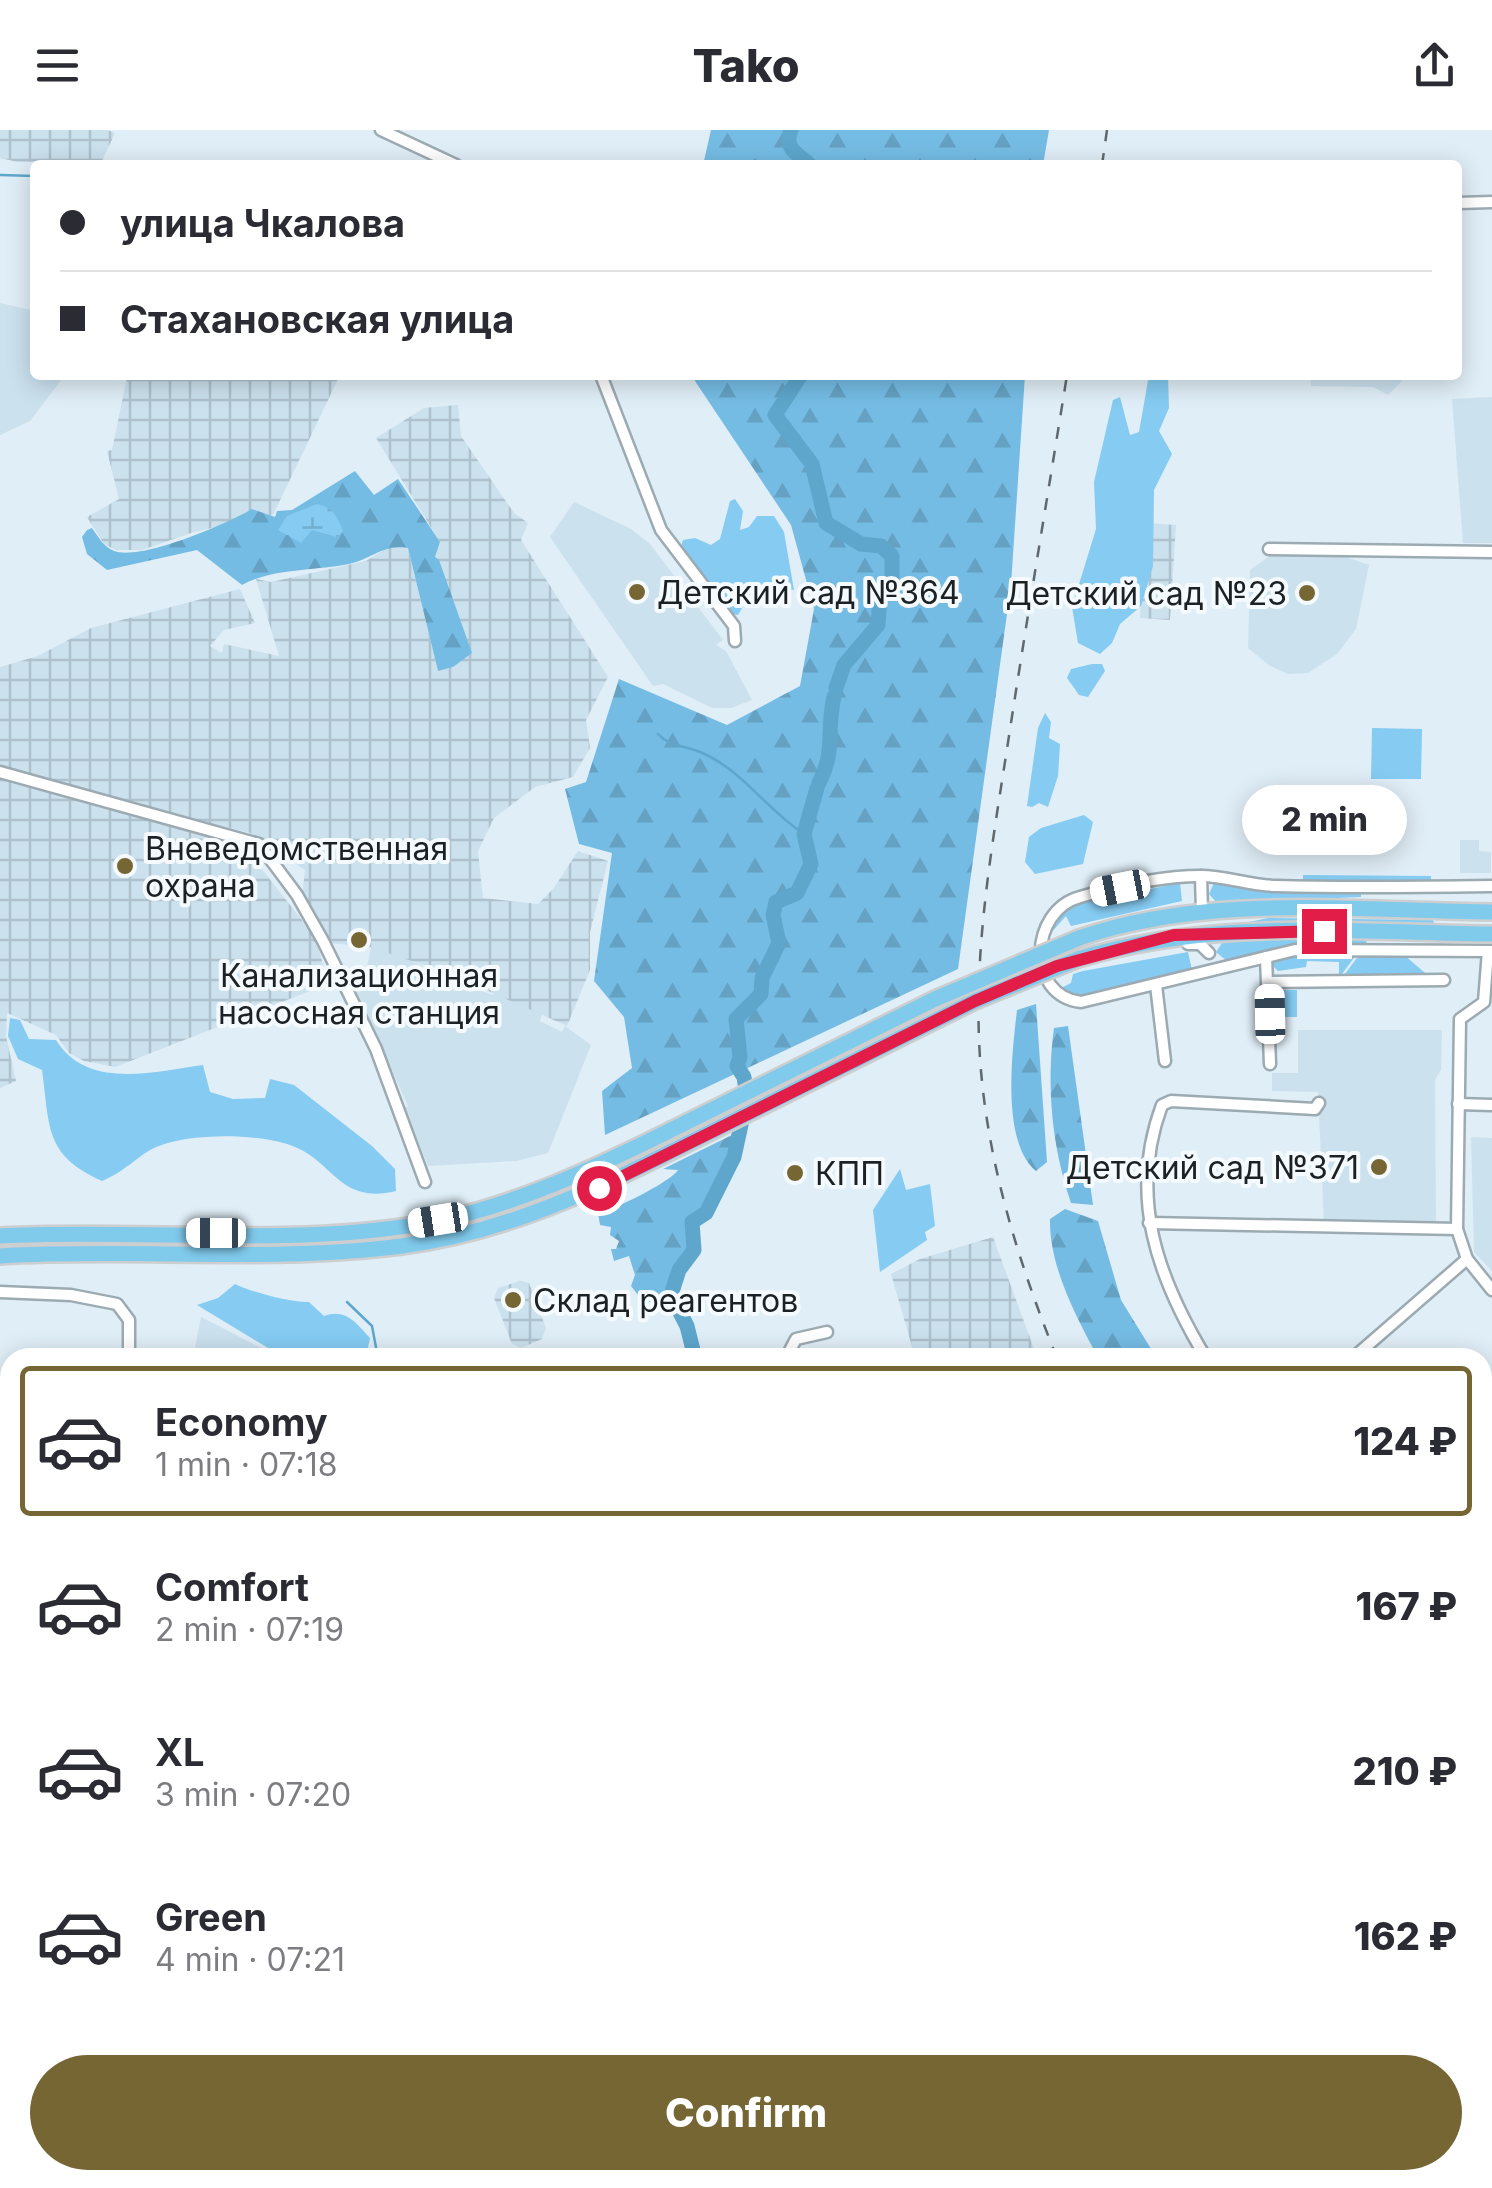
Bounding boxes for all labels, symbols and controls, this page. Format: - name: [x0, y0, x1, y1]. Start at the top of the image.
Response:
- icon: menu: [30, 38, 85, 93]
- text: Tako: [692, 38, 800, 93]
- icon: share: [1407, 38, 1462, 93]
- text: улица Чкалова: [120, 200, 405, 246]
- text: Стахановская улица: [120, 296, 514, 342]
- place label: Детский сад №364: [657, 573, 960, 612]
- place label: Детский сад №23: [1005, 574, 1287, 613]
- marker: Детский сад №364: [626, 581, 648, 603]
- marker: Детский сад №23: [1296, 582, 1318, 604]
- callout: 2 min: [1242, 786, 1406, 856]
- text: 2 min: [1281, 800, 1368, 839]
- place label: Вневедомственная охрана: [145, 829, 448, 905]
- marker: Вневедомственная охрана: [114, 855, 136, 877]
- car: [1088, 868, 1152, 908]
- route end: [1302, 909, 1347, 954]
- marker: Канализационная насосная станция: [348, 929, 370, 951]
- place label: Канализационная насосная станция: [218, 956, 500, 1032]
- car: [1254, 984, 1286, 1044]
- place label: Детский сад №371: [1066, 1148, 1359, 1187]
- place label: КПП: [815, 1154, 884, 1193]
- marker: Детский сад №371: [1368, 1156, 1390, 1178]
- marker: КПП: [784, 1162, 806, 1184]
- route start: [577, 1166, 622, 1211]
- car: [406, 1200, 470, 1240]
- car: [186, 1218, 246, 1248]
- place label: Склад реагентов: [533, 1281, 798, 1320]
- marker: Склад реагентов: [502, 1289, 524, 1311]
- icon: car: [35, 1396, 125, 1486]
- text: Economy: [155, 1399, 328, 1445]
- text: 124 ₽: [1353, 1418, 1457, 1464]
- text: 1 min · 07:18: [155, 1445, 338, 1484]
- icon: car: [35, 1561, 125, 1651]
- text: Comfort: [155, 1564, 309, 1610]
- text: 167 ₽: [1356, 1583, 1457, 1629]
- text: 2 min · 07:19: [155, 1610, 344, 1649]
- icon: car: [35, 1726, 125, 1816]
- text: XL: [155, 1729, 205, 1775]
- text: 210 ₽: [1353, 1748, 1457, 1794]
- text: 3 min · 07:20: [155, 1775, 351, 1814]
- icon: car: [35, 1891, 125, 1981]
- text: Green: [155, 1894, 267, 1940]
- text: 162 ₽: [1354, 1913, 1457, 1959]
- text: 4 min · 07:21: [155, 1940, 345, 1979]
- button: Confirm: [30, 2055, 1462, 2170]

